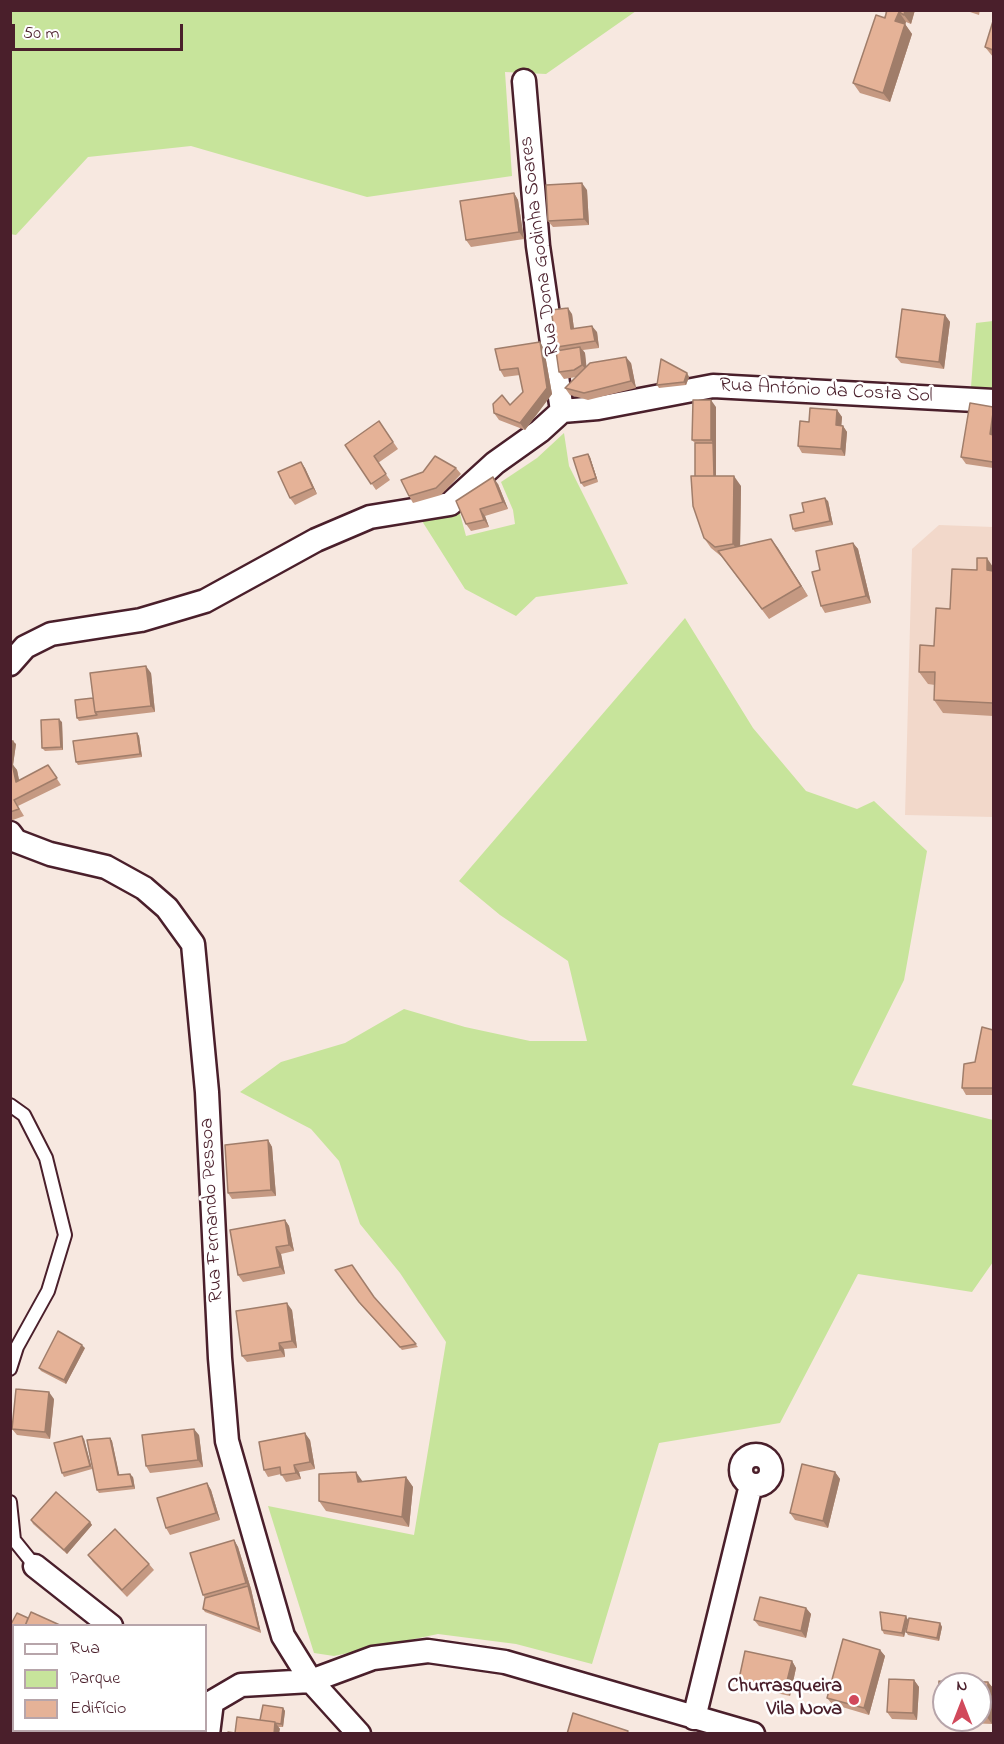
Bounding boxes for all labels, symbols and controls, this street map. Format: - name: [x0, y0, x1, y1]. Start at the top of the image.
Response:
- scale bar: [15, 12, 186, 50]
- text: 50 m: [23, 21, 60, 47]
- street label: Rua Dona Godinha Soares: [516, 135, 566, 357]
- street label: Rua António da Costa Sol: [719, 374, 933, 410]
- street label: Rua Fernando Pessoa: [196, 1117, 230, 1303]
- legend: [12, 1624, 207, 1732]
- text: Rua: [70, 1636, 100, 1662]
- text: Parque: [70, 1666, 120, 1692]
- north arrow: [932, 1672, 992, 1732]
- text: N: [957, 1674, 967, 1698]
- place label: Churrasqueira Vila Nova: [728, 1676, 842, 1723]
- marker: Churrasqueira Vila Nova: [847, 1693, 861, 1707]
- text: Edifício: [70, 1696, 126, 1722]

